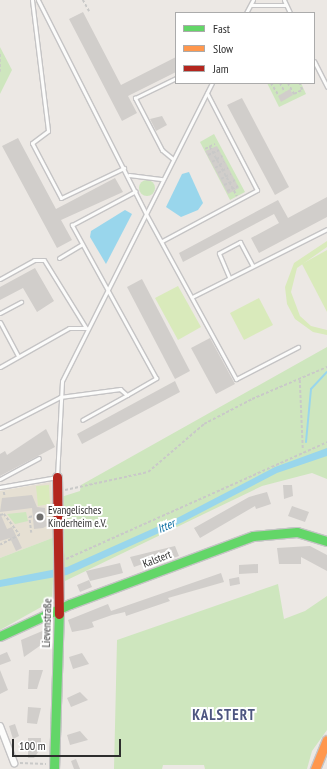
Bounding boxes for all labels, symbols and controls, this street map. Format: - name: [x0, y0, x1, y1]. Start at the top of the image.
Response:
- legend: [175, 12, 315, 84]
- text: Fast: [213, 21, 230, 36]
- text: Slow: [213, 41, 233, 56]
- text: Jam: [213, 61, 229, 76]
- place label: Evangelisches Kinderheim e.V.: [48, 504, 107, 530]
- marker: Evangelisches Kinderheim e.V.: [35, 512, 45, 522]
- water label: Itter: [155, 516, 177, 536]
- street label: Kalstert: [141, 548, 173, 570]
- street label: Lievenstraße: [40, 598, 54, 648]
- district label: KALSTERT: [192, 706, 256, 724]
- scale bar: [14, 731, 123, 757]
- text: 100 m: [19, 738, 46, 753]

